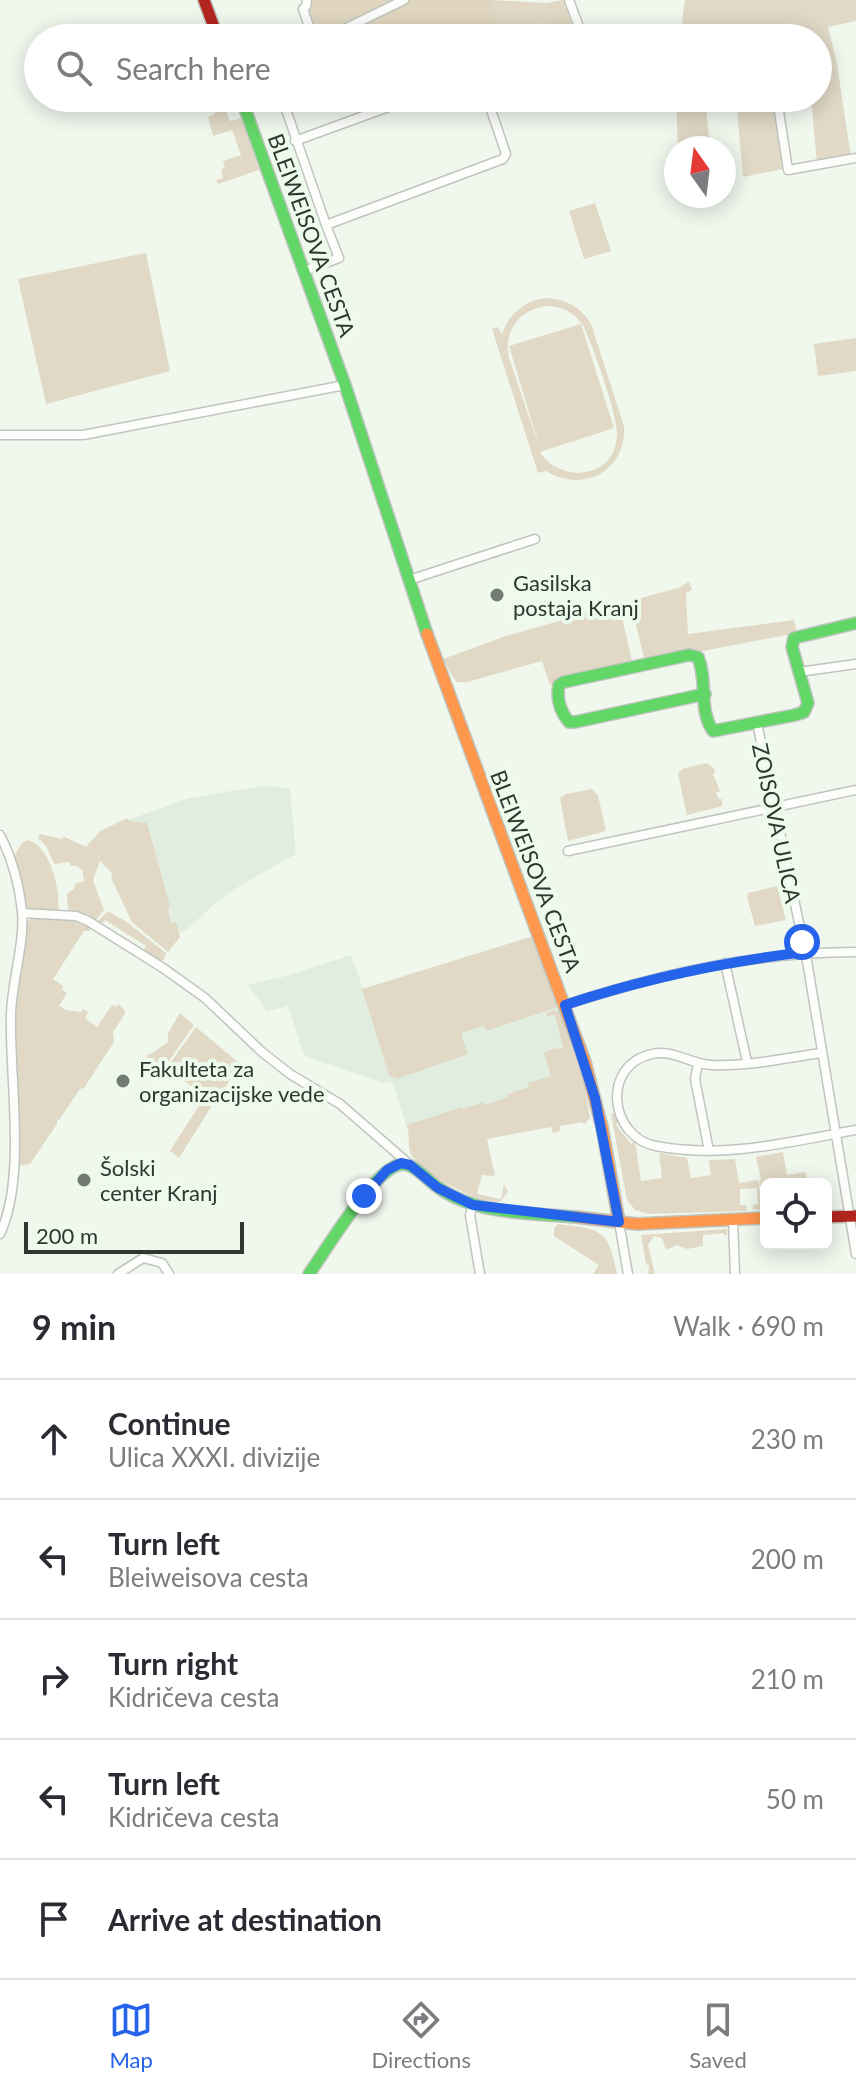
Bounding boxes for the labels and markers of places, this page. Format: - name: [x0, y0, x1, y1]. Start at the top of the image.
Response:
- place label: Gasilska postaja Kranj: [513, 569, 639, 621]
- marker: Gasilska postaja Kranj: [488, 586, 506, 604]
- place label: Fakulteta za organizacijske vede: [139, 1055, 325, 1107]
- marker: Fakulteta za organizacijske vede: [114, 1072, 132, 1090]
- place label: Šolski center Kranj: [100, 1154, 218, 1206]
- marker: Šolski center Kranj: [75, 1171, 93, 1189]

